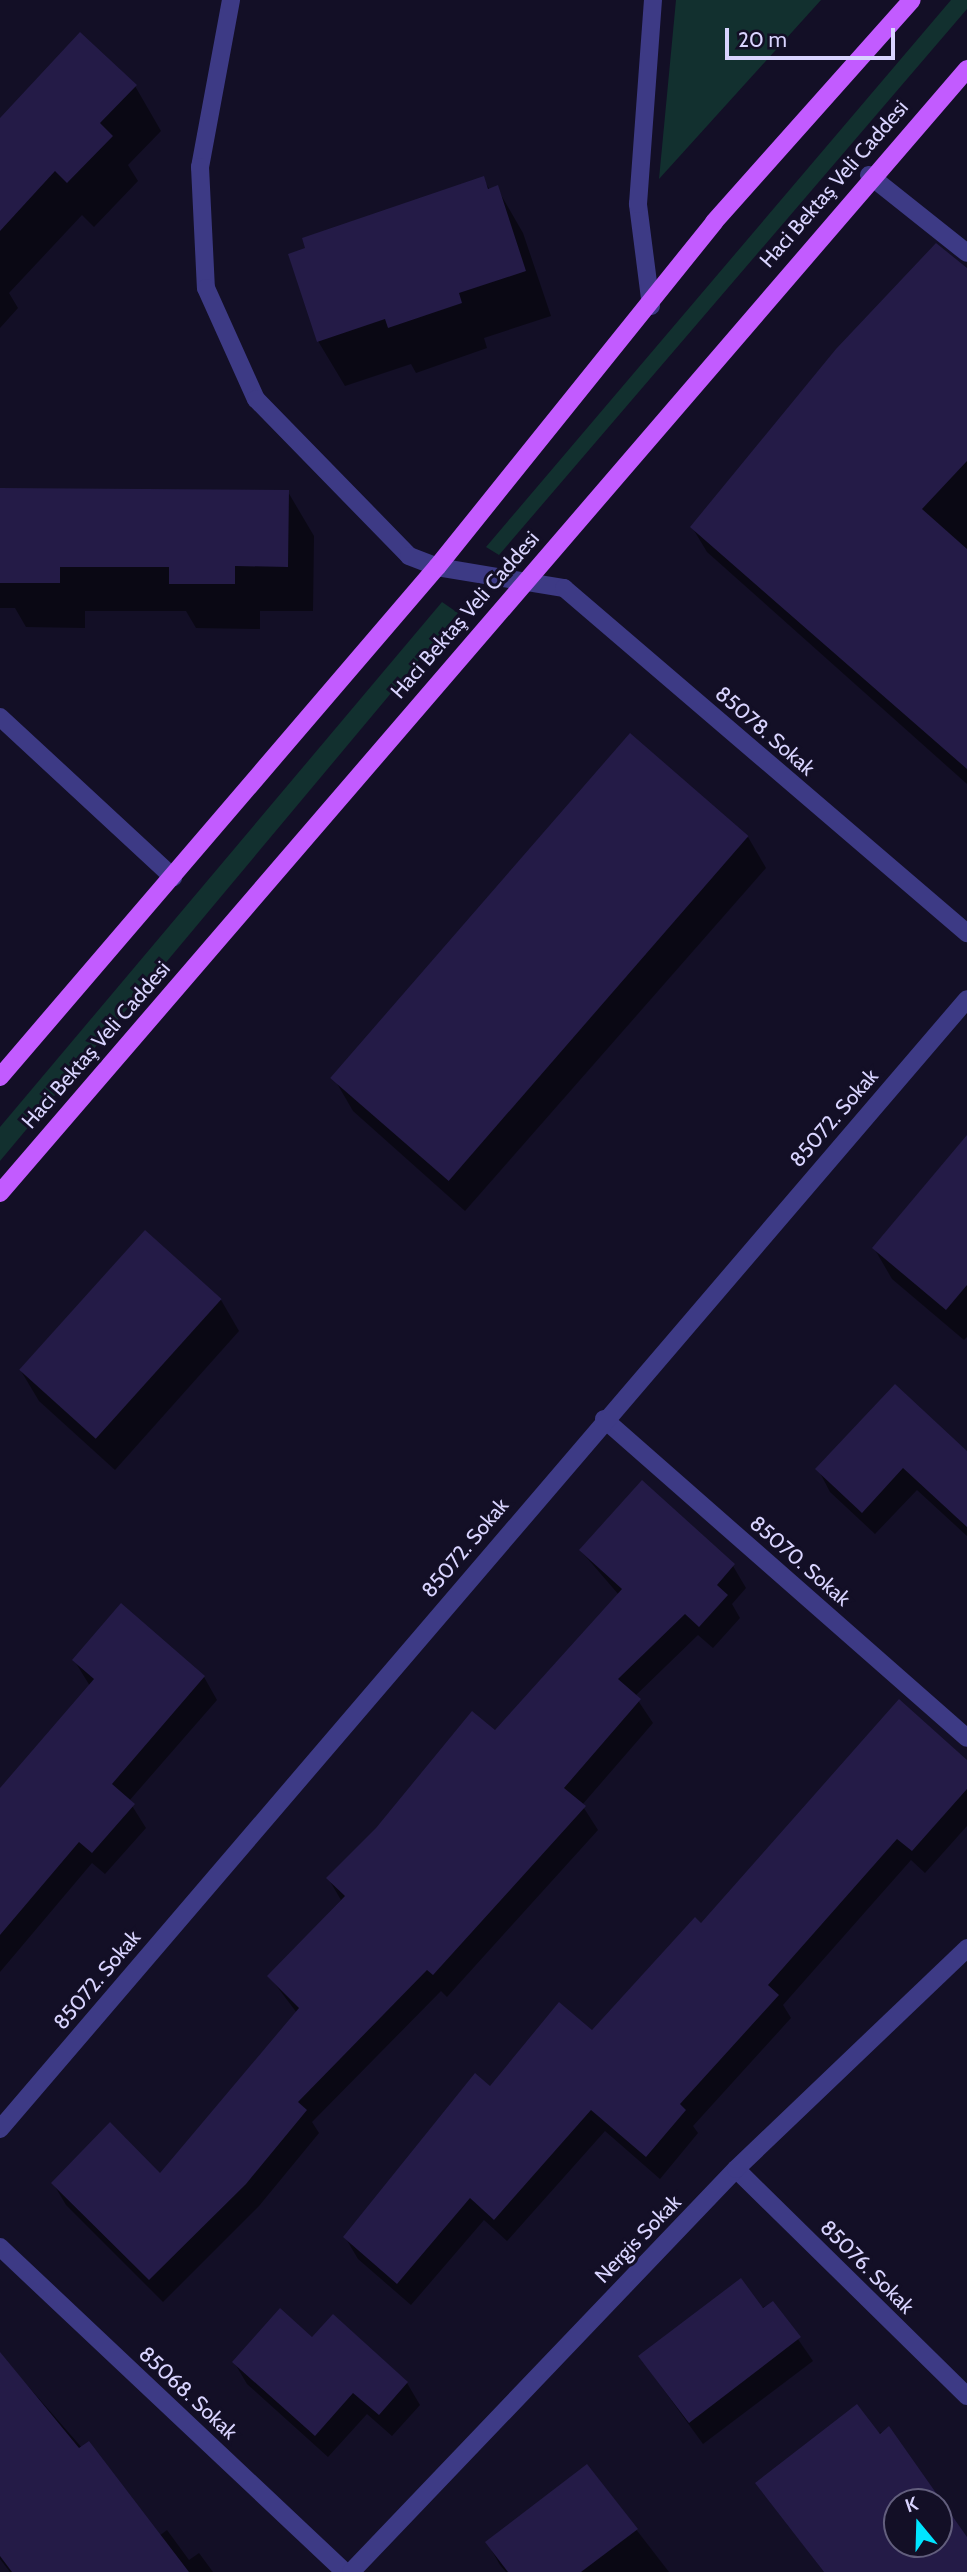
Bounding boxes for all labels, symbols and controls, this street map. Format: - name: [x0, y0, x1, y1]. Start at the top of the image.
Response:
- scale bar: [729, 14, 899, 58]
- text: 20 m: [738, 27, 787, 52]
- street label: Haci Bektaş Veli Caddesi: [755, 95, 913, 273]
- street label: Haci Bektaş Veli Caddesi: [386, 526, 544, 704]
- street label: 85078. Sokak: [710, 681, 820, 781]
- street label: Haci Bektaş Veli Caddesi: [17, 956, 175, 1134]
- street label: 85072. Sokak: [785, 1064, 883, 1172]
- street label: 85072. Sokak: [416, 1493, 514, 1603]
- street label: 85070. Sokak: [745, 1511, 855, 1611]
- street label: 85072. Sokak: [48, 1925, 146, 2035]
- street label: Nergis Sokak: [590, 2190, 686, 2288]
- street label: 85076. Sokak: [815, 2215, 919, 2319]
- street label: 85068. Sokak: [134, 2341, 242, 2445]
- north arrow: [883, 2488, 953, 2558]
- text: K: [902, 2492, 921, 2517]

